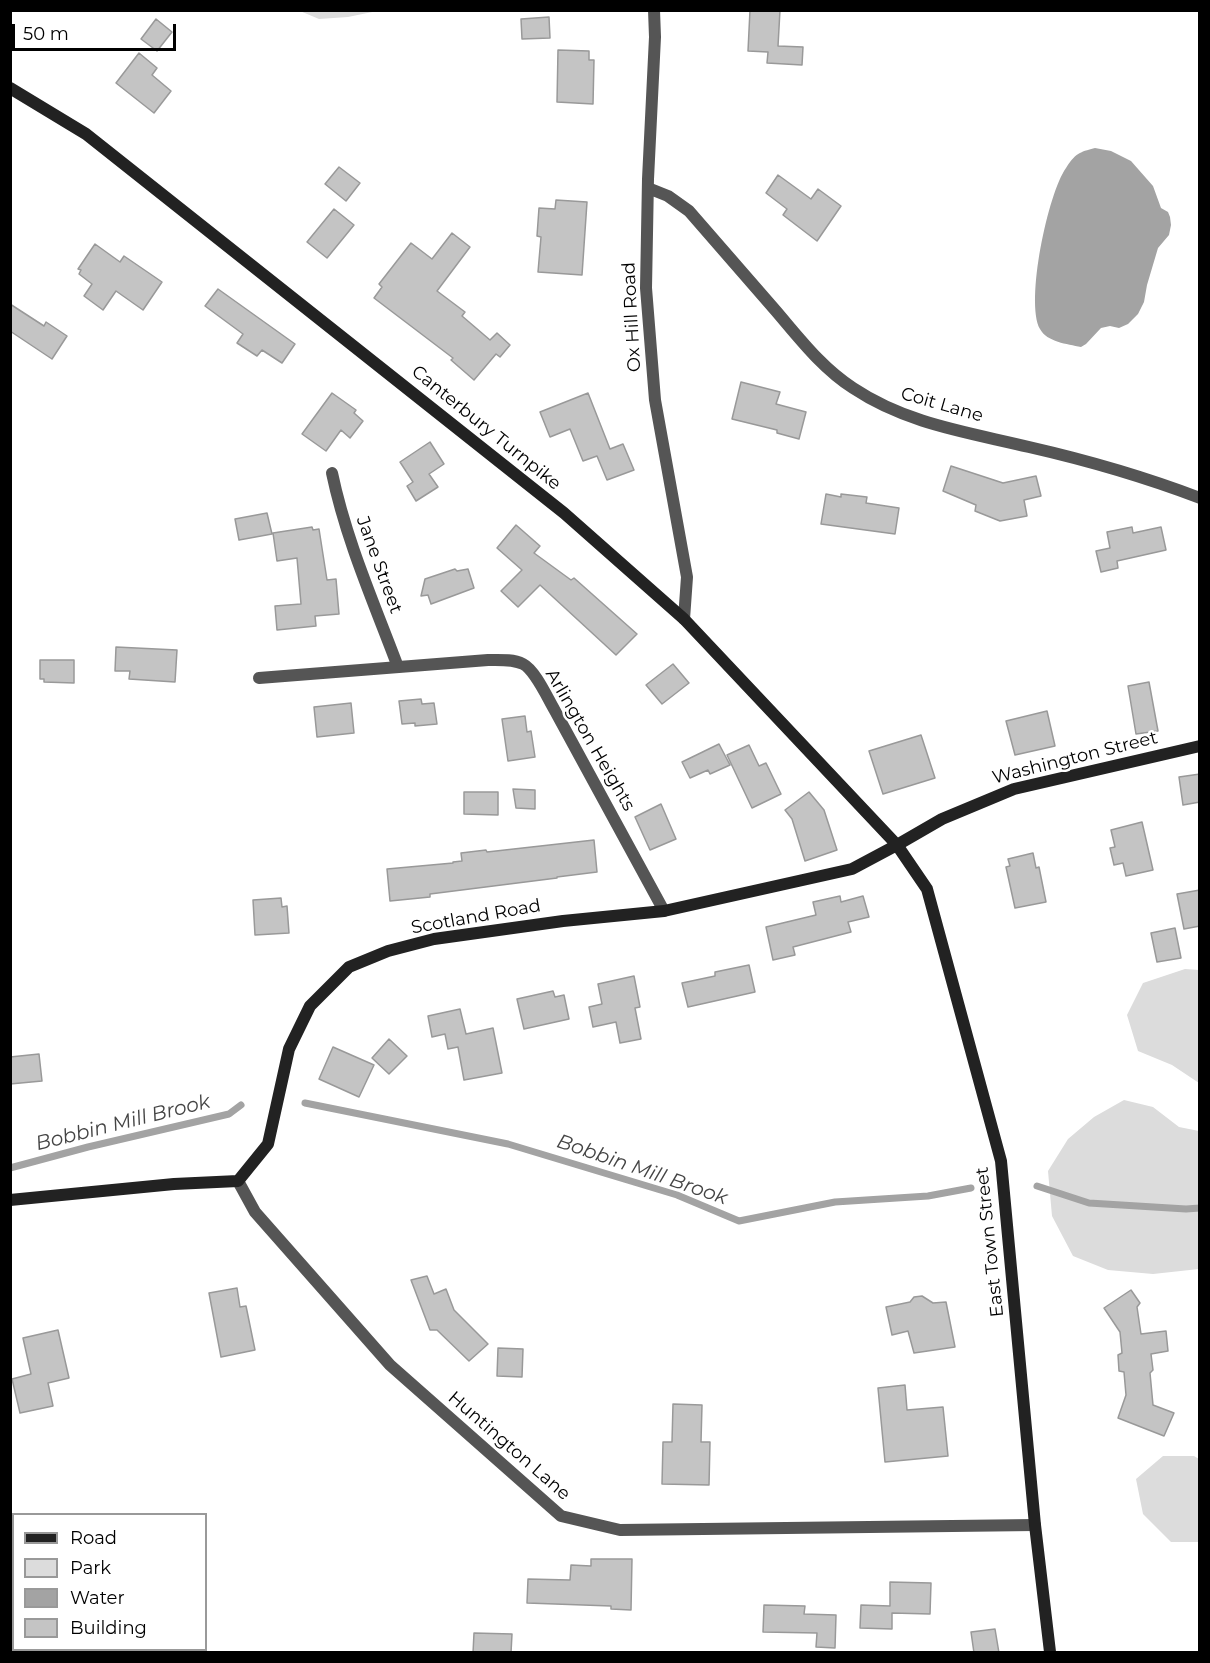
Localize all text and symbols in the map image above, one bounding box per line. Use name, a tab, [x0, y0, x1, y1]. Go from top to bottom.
scale bar	[15, 12, 178, 50]
text: 50 m	[23, 23, 69, 45]
street label: Ox Hill Road	[618, 261, 646, 373]
street label: Canterbury Turnpike	[407, 361, 565, 495]
street label: Coit Lane	[898, 383, 986, 427]
street label: Jane Street	[351, 513, 407, 617]
street label: Arlington Heights	[541, 665, 639, 815]
street label: Washington Street	[990, 727, 1160, 789]
street label: Scotland Road	[409, 895, 543, 939]
water label: Bobbin Mill Brook	[33, 1090, 213, 1156]
water label: Bobbin Mill Brook	[553, 1129, 731, 1211]
street label: East Town Street	[971, 1166, 1009, 1318]
street label: Huntington Lane	[443, 1387, 575, 1505]
legend	[12, 1513, 207, 1651]
text: Road	[70, 1527, 117, 1549]
text: Park	[70, 1557, 111, 1579]
text: Water	[70, 1587, 125, 1609]
text: Building	[70, 1617, 147, 1639]

